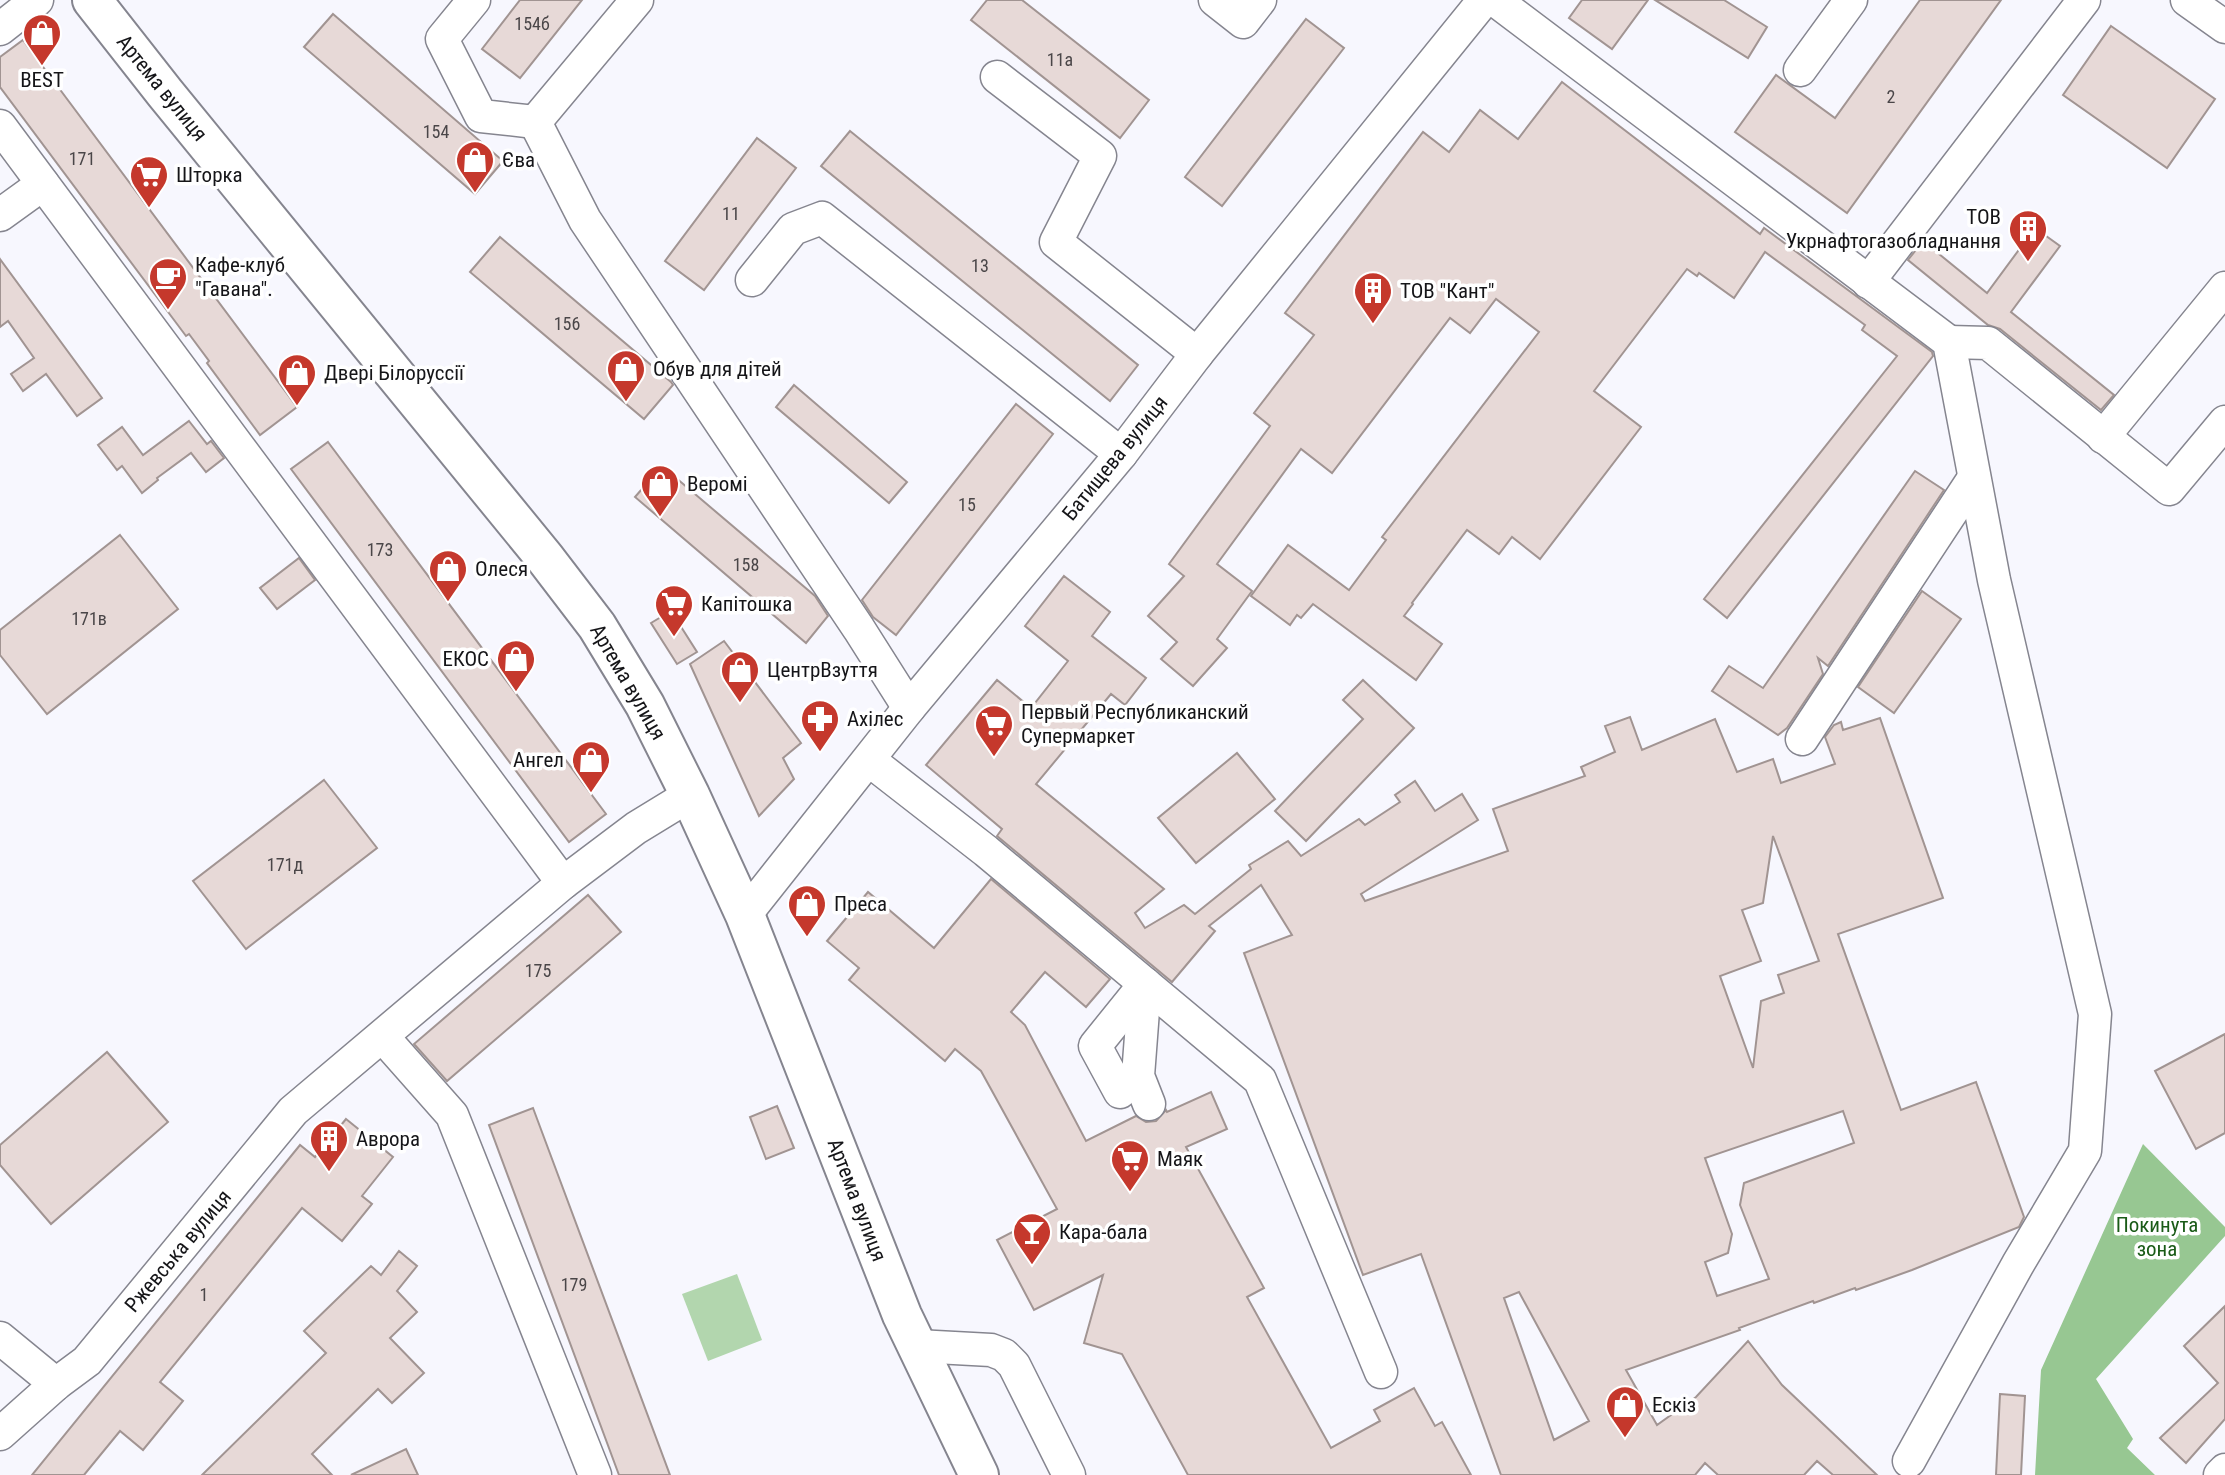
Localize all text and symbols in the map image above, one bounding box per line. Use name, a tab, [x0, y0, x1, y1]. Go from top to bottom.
shop icon: BEST	[21, 12, 63, 67]
house number: 154б	[514, 13, 550, 34]
street label: Артема вулиця	[112, 30, 212, 146]
house number: 11а	[1047, 49, 1073, 70]
place label: BEST	[20, 68, 64, 92]
house number: 2	[1887, 86, 1896, 107]
house number: 154	[423, 121, 449, 142]
shop icon: Єва	[454, 139, 496, 194]
house number: 171	[69, 148, 95, 169]
place label: Єва	[502, 148, 535, 172]
supermarket icon: Шторка	[128, 154, 170, 209]
place label: Шторка	[176, 163, 243, 187]
house number: 11	[722, 203, 740, 224]
place label: ТОВ Укрнафтогазобладнання	[1786, 205, 2001, 253]
building icon: ТОВ Укрнафтогазобладнання	[2007, 208, 2049, 263]
place label: Кафе-клуб "Гавана".	[195, 253, 285, 301]
house number: 13	[971, 255, 989, 276]
cafe icon: Кафе-клуб "Гавана".	[147, 256, 189, 311]
building icon: ТОВ "Кант"	[1352, 270, 1394, 325]
place label: ТОВ "Кант"	[1400, 279, 1495, 303]
house number: 156	[554, 313, 580, 334]
shop icon: Обув для дітей	[605, 348, 647, 403]
shop icon: Двері Білоруссії	[276, 352, 318, 407]
place label: Обув для дітей	[653, 357, 782, 381]
place label: Двері Білоруссії	[324, 361, 465, 385]
street label: Батищева вулиця	[1057, 391, 1173, 525]
shop icon: Веромі	[639, 463, 681, 518]
place label: Веромі	[687, 472, 748, 496]
house number: 15	[958, 494, 976, 515]
house number: 173	[367, 539, 393, 560]
shop icon: Олеся	[427, 548, 469, 603]
house number: 158	[733, 554, 759, 575]
place label: Олеся	[475, 557, 528, 581]
supermarket icon: Капітошка	[653, 583, 695, 638]
place label: Капітошка	[701, 592, 792, 616]
house number: 171в	[71, 608, 107, 629]
street label: Артема вулиця	[585, 620, 671, 744]
shop icon: ЕКОС	[495, 638, 537, 693]
place label: ЕКОС	[443, 647, 489, 671]
shop icon: ЦентрВзуття	[719, 649, 761, 704]
place label: ЦентрВзуття	[767, 658, 878, 682]
pharmacy icon: Ахілес	[799, 698, 841, 753]
place label: Первый Республиканский Супермаркет	[1021, 700, 1249, 748]
supermarket icon: Первый Республиканский Супермаркет	[973, 703, 1015, 758]
place label: Ахілес	[847, 707, 903, 731]
shop icon: Ангел	[570, 739, 612, 794]
place label: Ангел	[513, 748, 564, 772]
house number: 171д	[267, 854, 304, 875]
shop icon: Преса	[786, 883, 828, 938]
place label: Преса	[834, 892, 887, 916]
house number: 175	[525, 960, 551, 981]
building icon: Аврора	[308, 1118, 350, 1173]
place label: Аврора	[356, 1127, 420, 1151]
street label: Артема вулиця	[823, 1135, 891, 1265]
supermarket icon: Маяк	[1109, 1138, 1151, 1193]
place label: Маяк	[1157, 1147, 1203, 1171]
street label: Ржевська вулиця	[120, 1185, 236, 1317]
bar icon: Кара-бала	[1011, 1211, 1053, 1266]
park label: Покинута зона	[2116, 1213, 2198, 1261]
place label: Кара-бала	[1059, 1220, 1147, 1244]
house number: 179	[561, 1274, 587, 1295]
house number: 1	[200, 1284, 208, 1305]
shop icon: Ескіз	[1604, 1384, 1646, 1439]
place label: Ескіз	[1652, 1393, 1696, 1417]

